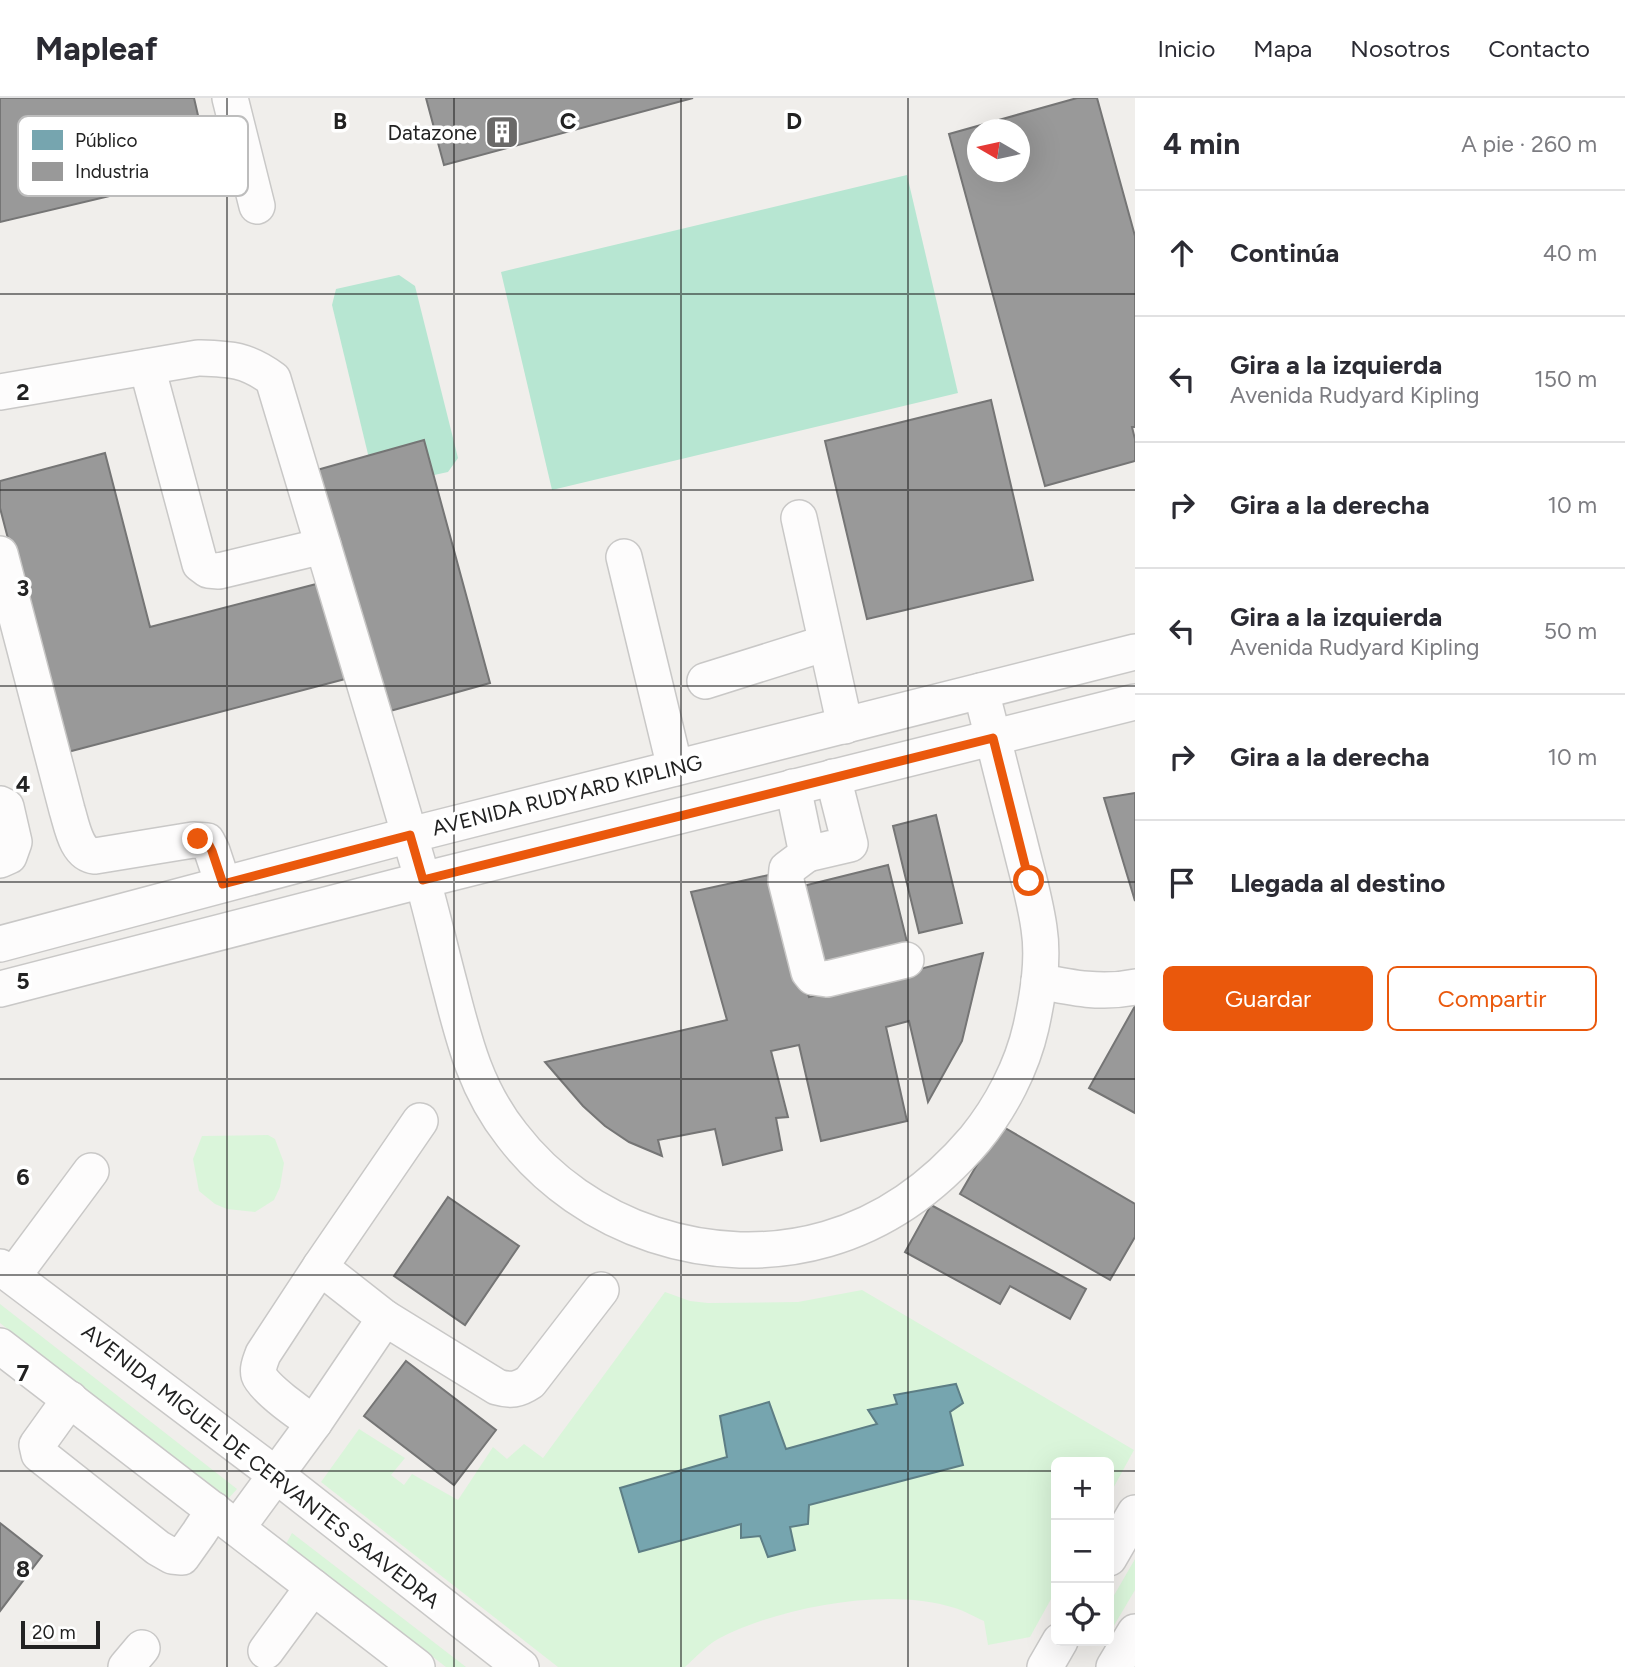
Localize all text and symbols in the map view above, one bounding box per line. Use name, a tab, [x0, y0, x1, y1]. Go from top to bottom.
text: Mapleaf	[35, 29, 158, 68]
text: Inicio	[1157, 34, 1215, 63]
text: Mapa	[1253, 34, 1312, 63]
text: Nosotros	[1350, 34, 1450, 63]
text: Contacto	[1488, 34, 1590, 63]
text: B	[333, 107, 347, 135]
text: C	[560, 107, 577, 135]
text: D	[786, 107, 802, 135]
building icon: Datazone	[483, 113, 521, 151]
legend	[18, 116, 248, 196]
north arrow	[967, 119, 1030, 182]
place label: Datazone	[388, 120, 477, 145]
text: 4 min	[1163, 125, 1240, 162]
text: Público	[75, 129, 138, 152]
text: A pie · 260 m	[1461, 130, 1597, 158]
text: Industria	[75, 160, 149, 183]
icon: ahead	[1163, 234, 1201, 272]
text: Continúa	[1230, 237, 1339, 269]
text: 40 m	[1543, 239, 1597, 267]
text: Gira a la izquierda	[1230, 349, 1442, 381]
icon: left	[1163, 360, 1201, 398]
text: 150 m	[1534, 365, 1597, 393]
text: 2	[16, 378, 30, 406]
text: Avenida Rudyard Kipling	[1230, 381, 1480, 409]
icon: right	[1163, 486, 1201, 524]
text: Gira a la derecha	[1230, 489, 1430, 521]
text: 10 m	[1548, 491, 1597, 519]
text: 3	[17, 574, 29, 602]
text: Gira a la izquierda	[1230, 601, 1442, 633]
icon: left	[1163, 612, 1201, 650]
text: 50 m	[1544, 617, 1597, 645]
text: Avenida Rudyard Kipling	[1230, 633, 1480, 661]
icon: right	[1163, 738, 1201, 776]
text: Gira a la derecha	[1230, 741, 1430, 773]
text: 10 m	[1548, 743, 1597, 771]
street label: AVENIDA RUDYARD KIPLING	[429, 749, 705, 841]
text: 4	[16, 770, 30, 798]
route end	[182, 823, 213, 854]
icon: arrive	[1163, 864, 1201, 902]
route start	[1013, 865, 1044, 896]
text: Llegada al destino	[1230, 867, 1445, 899]
button: Guardar	[1163, 966, 1373, 1031]
button: Compartir	[1387, 966, 1597, 1031]
text: 5	[16, 967, 30, 995]
text: 6	[16, 1163, 30, 1191]
street label: AVENIDA MIGUEL DE CERVANTES SAAVEDRA	[77, 1319, 445, 1613]
text: 7	[17, 1359, 30, 1387]
map controls	[1051, 1457, 1114, 1646]
button: +	[1051, 1457, 1114, 1520]
button: −	[1051, 1520, 1114, 1583]
text: 8	[16, 1555, 30, 1583]
button: locate	[1051, 1583, 1114, 1646]
scale bar	[21, 1618, 100, 1650]
text: 20 m	[32, 1621, 76, 1644]

